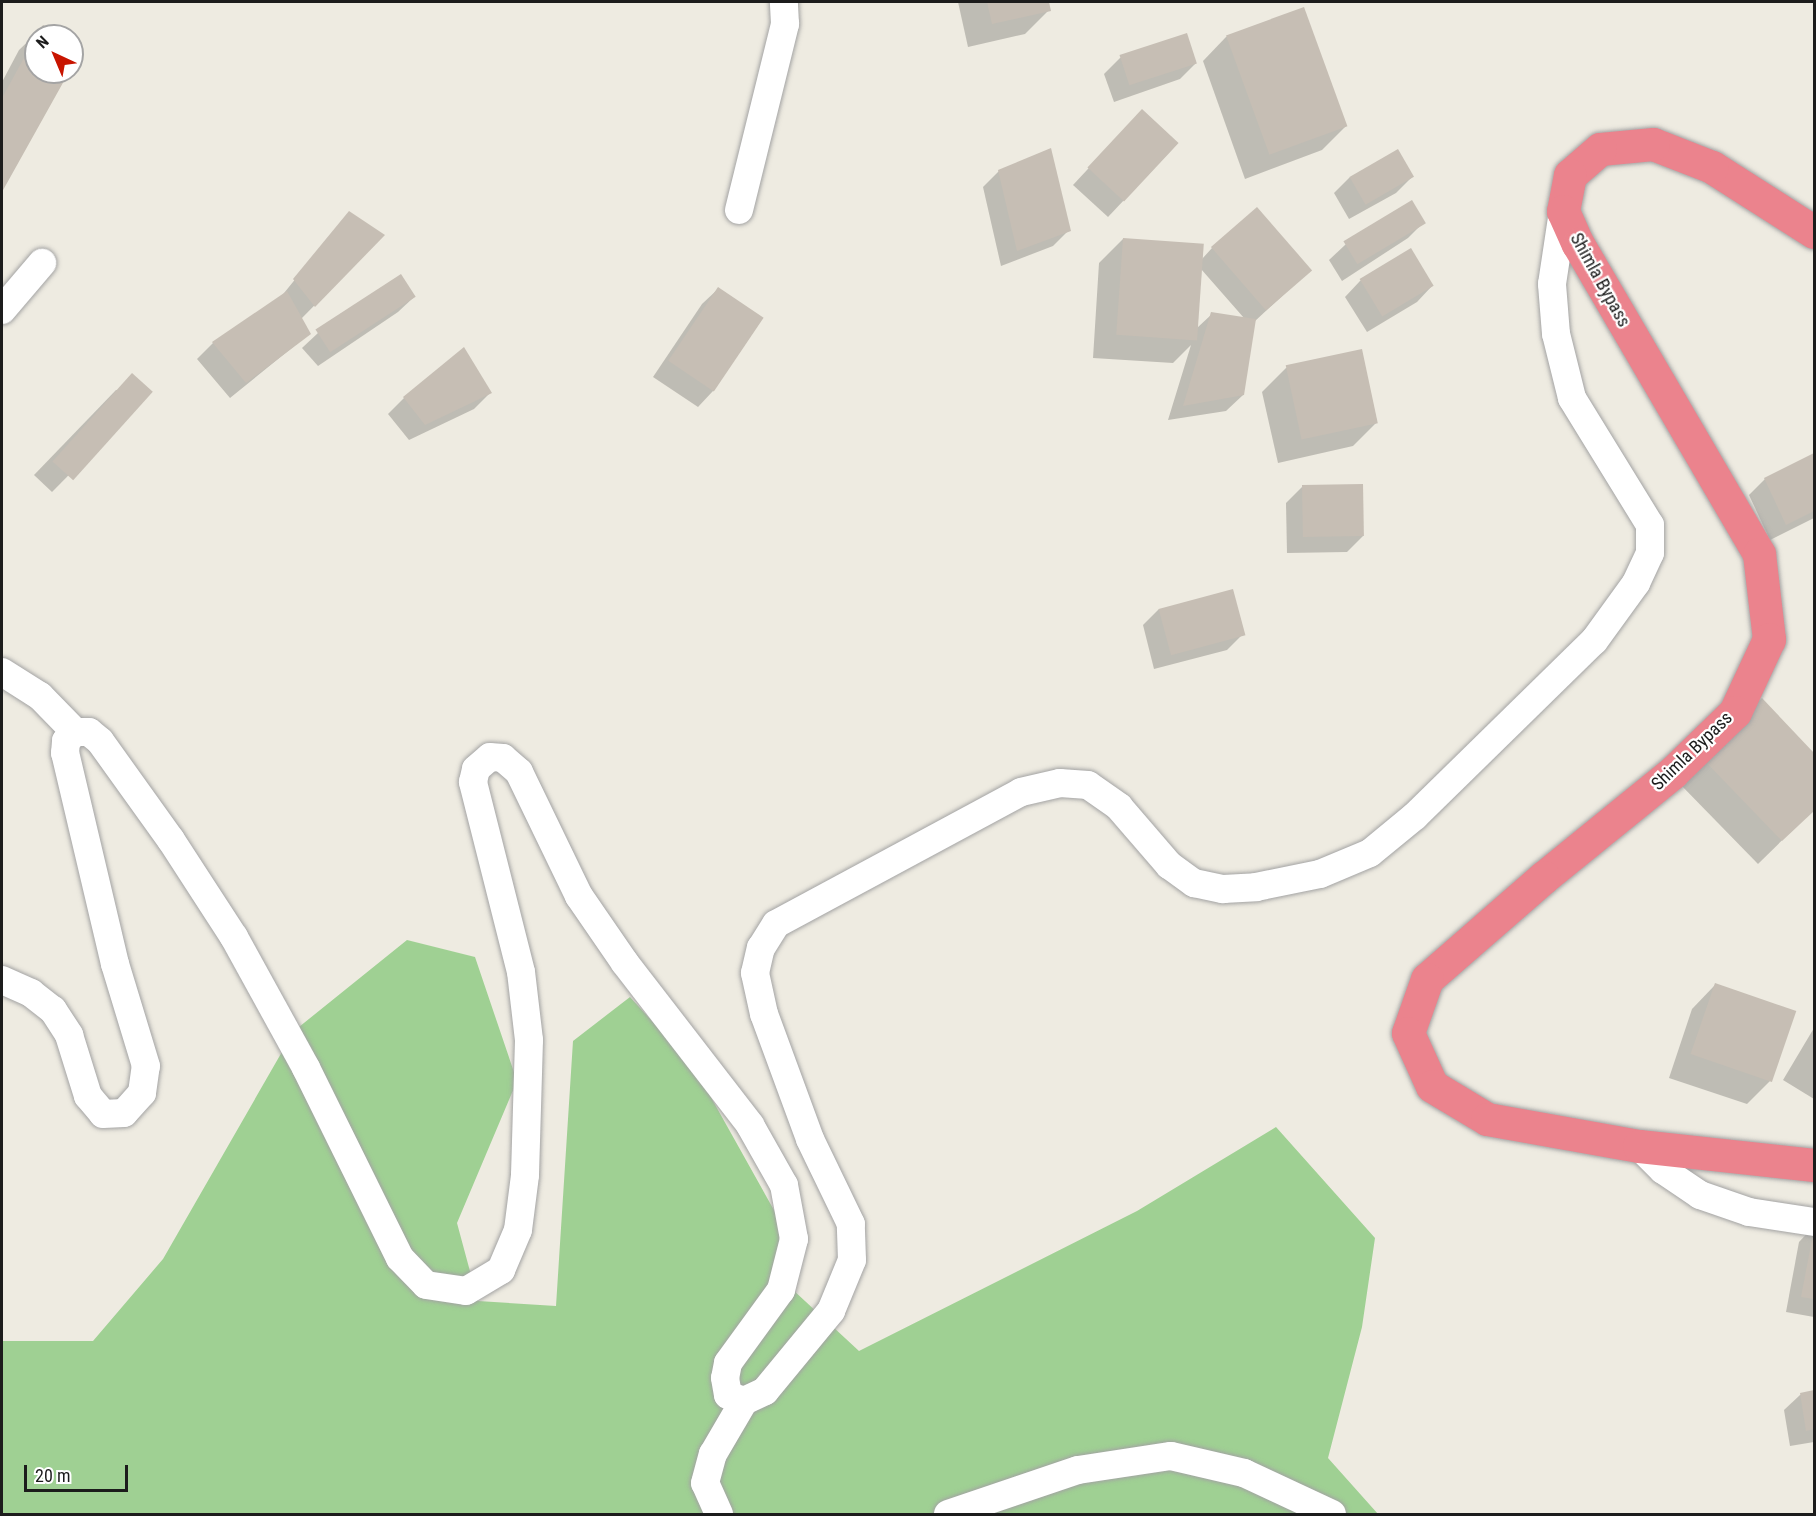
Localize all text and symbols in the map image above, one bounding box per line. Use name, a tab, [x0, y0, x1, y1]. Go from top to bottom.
north arrow	[24, 24, 84, 84]
text: N	[32, 32, 53, 52]
street label: Shimla Bypass	[1565, 229, 1635, 331]
street label: Shimla Bypass	[1647, 707, 1737, 795]
scale bar	[27, 1453, 130, 1491]
text: 20 m	[35, 1465, 70, 1486]

